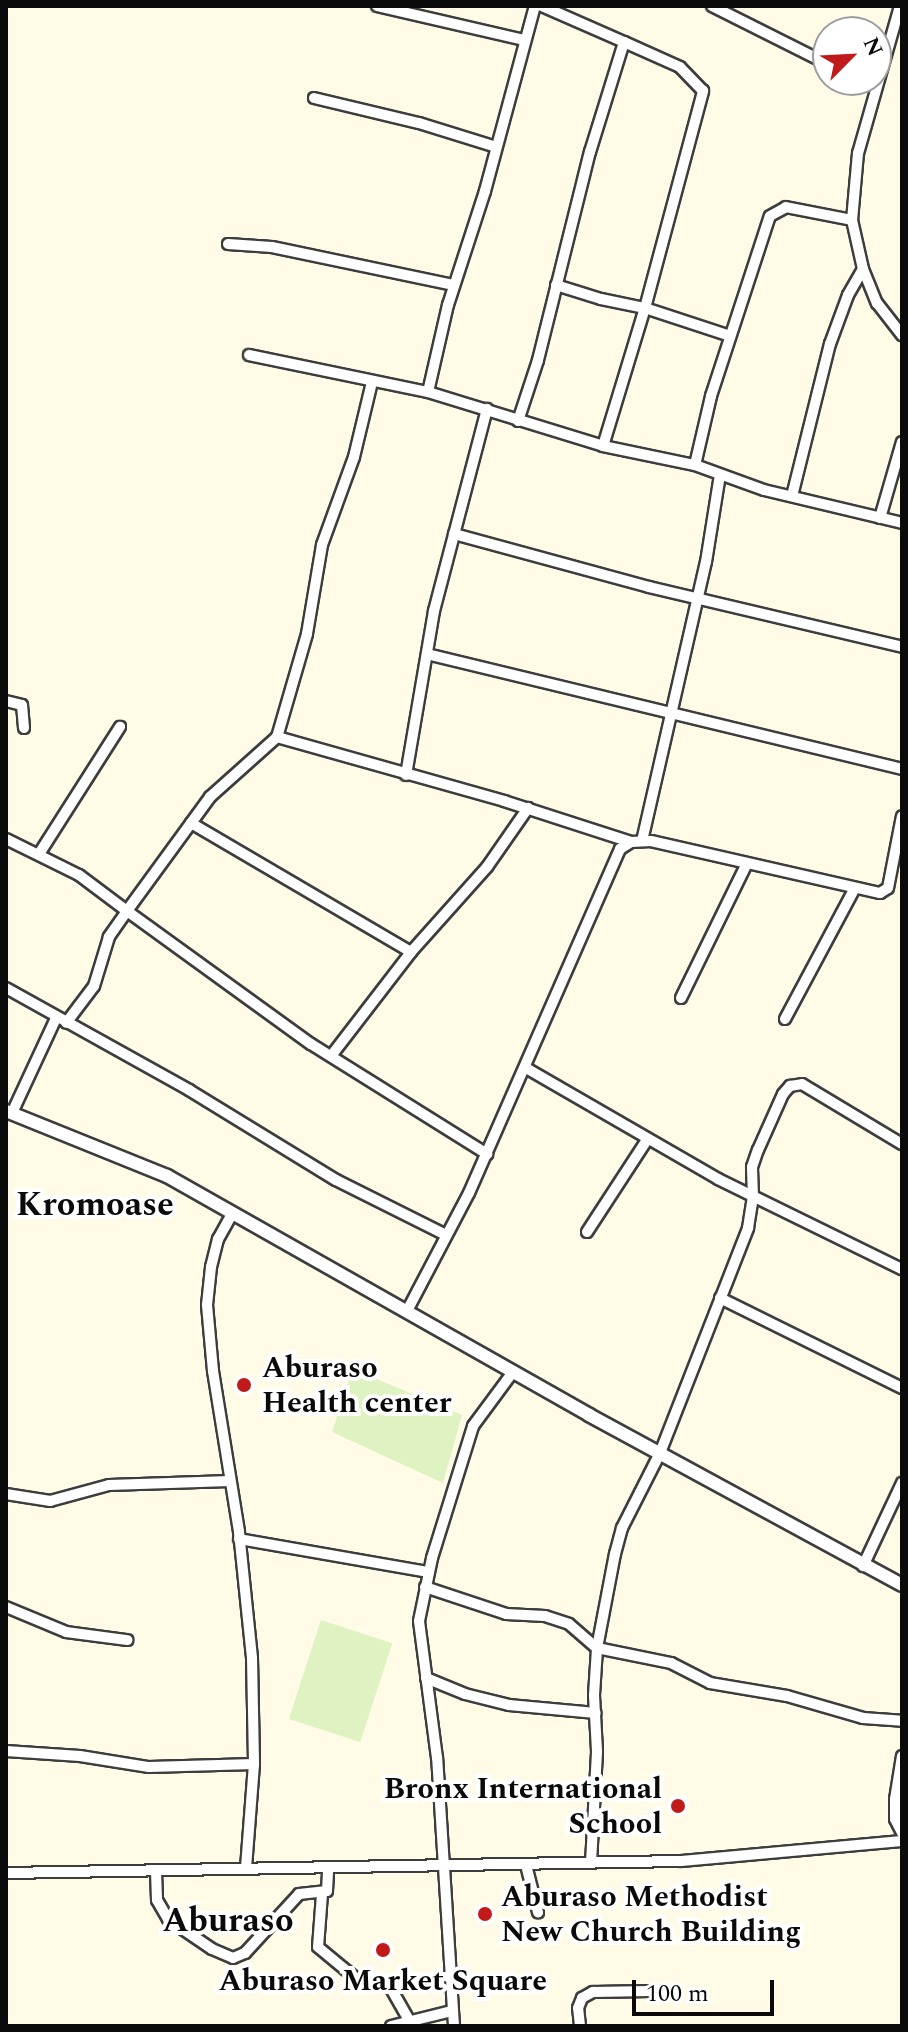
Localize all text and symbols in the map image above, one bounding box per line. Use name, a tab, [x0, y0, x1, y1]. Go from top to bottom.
north arrow	[812, 16, 892, 96]
text: N	[854, 32, 891, 62]
district label: Kromoase	[16, 1186, 174, 1226]
place label: Aburaso Health center	[262, 1350, 452, 1420]
marker: Aburaso Health center	[233, 1374, 255, 1396]
place label: Bronx International School	[384, 1771, 662, 1842]
marker: Bronx International School	[669, 1797, 687, 1815]
place label: Aburaso Methodist New Church Building	[501, 1879, 801, 1950]
district label: Aburaso	[162, 1902, 294, 1942]
marker: Aburaso Methodist New Church Building	[476, 1905, 494, 1923]
marker: Aburaso Market Square	[374, 1941, 392, 1959]
place label: Aburaso Market Square	[219, 1963, 547, 1999]
scale bar	[636, 1964, 778, 2014]
text: 100 m	[646, 1976, 709, 2012]

